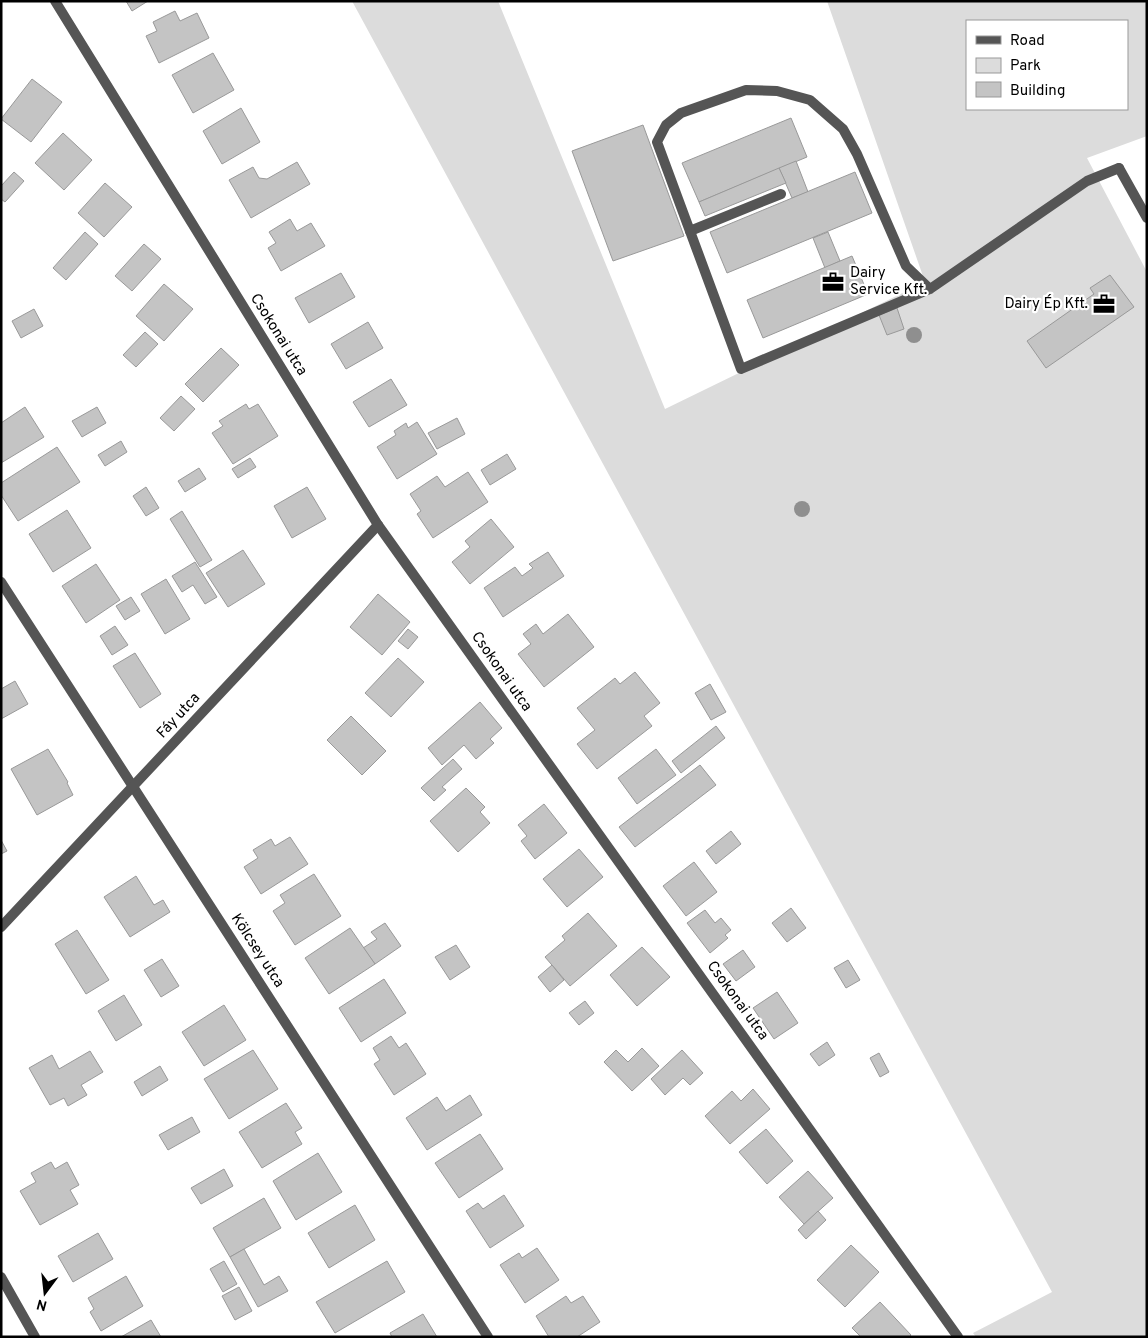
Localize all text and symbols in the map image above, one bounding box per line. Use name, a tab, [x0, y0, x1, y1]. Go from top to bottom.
legend	[966, 20, 1128, 110]
text: Road	[1010, 32, 1045, 51]
text: Park	[1010, 57, 1041, 76]
text: Building	[1010, 82, 1065, 101]
place label: Dairy Service Kft.	[850, 264, 927, 300]
office icon: Dairy Service Kft.	[820, 269, 846, 295]
street label: Csokonai utca	[245, 290, 311, 380]
office icon: Dairy Ép Kft.	[1091, 291, 1117, 317]
place label: Dairy Ép Kft.	[1004, 294, 1088, 314]
street label: Csokonai utca	[466, 628, 536, 716]
street label: Fáy utca	[153, 689, 205, 743]
street label: Kölcsey utca	[226, 910, 288, 992]
street label: Csokonai utca	[702, 958, 772, 1044]
north arrow	[20, 1268, 70, 1318]
text: N	[35, 1295, 49, 1314]

